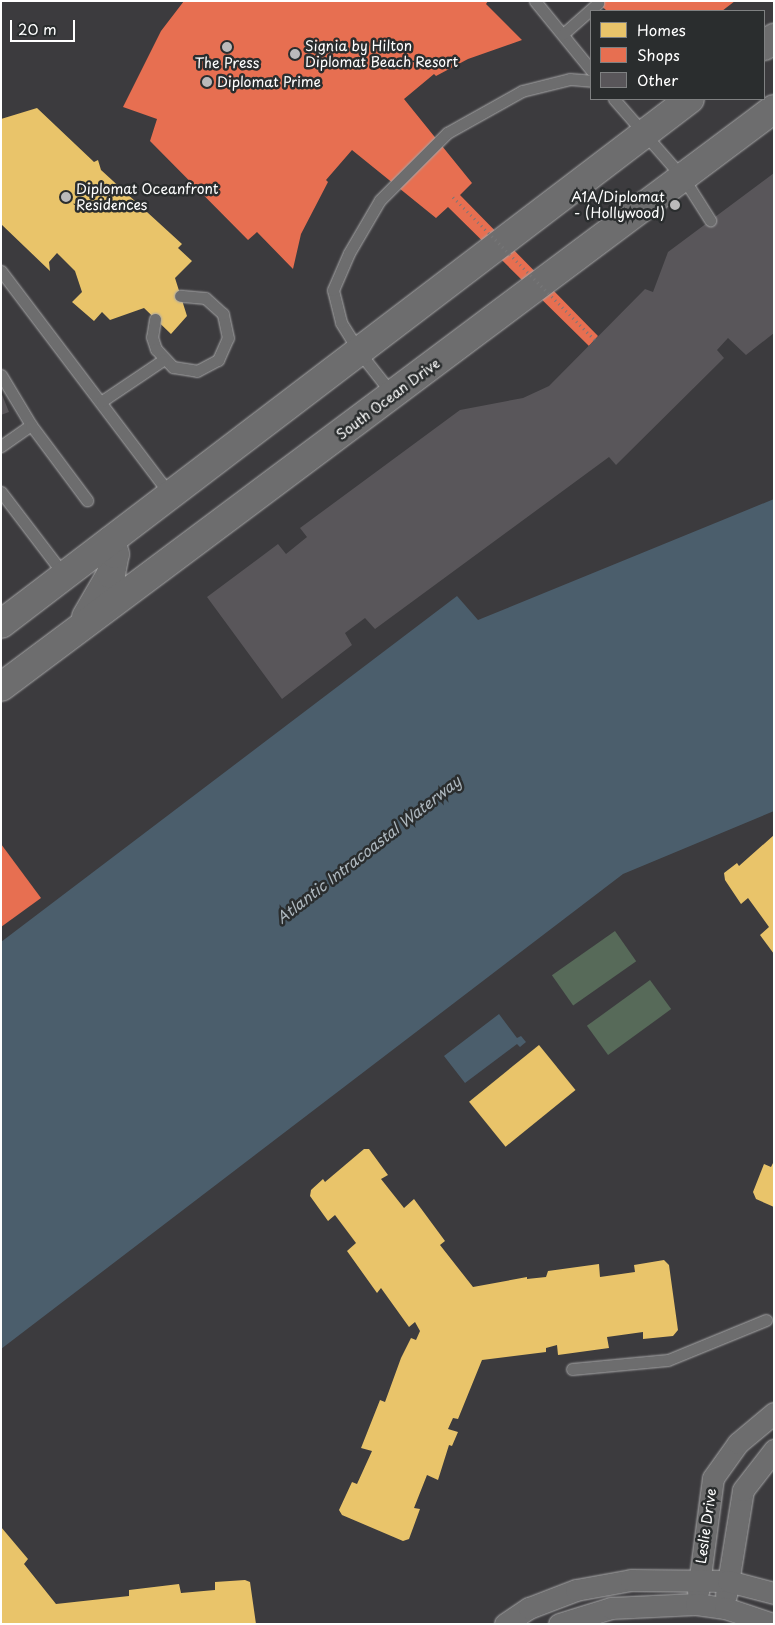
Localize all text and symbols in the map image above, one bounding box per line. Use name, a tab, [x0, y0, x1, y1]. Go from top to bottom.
scale bar	[12, 10, 78, 42]
legend	[590, 10, 765, 100]
text: 20 m	[18, 17, 57, 40]
text: Homes	[637, 18, 686, 41]
place label: Signia by Hilton Diplomat Beach Resort	[305, 38, 460, 70]
marker: The Press	[221, 41, 233, 53]
text: Shops	[637, 43, 680, 66]
marker: Signia by Hilton Diplomat Beach Resort	[289, 48, 301, 60]
place label: The Press	[195, 55, 259, 71]
text: Other	[637, 68, 678, 91]
place label: Diplomat Prime	[217, 74, 322, 90]
marker: Diplomat Prime	[201, 76, 213, 88]
place label: Diplomat Oceanfront Residences	[76, 181, 219, 213]
place label: A1A/Diplomat - (Hollywood)	[571, 189, 665, 222]
marker: Diplomat Oceanfront Residences	[60, 191, 72, 203]
marker: A1A/Diplomat - (Hollywood)	[669, 199, 681, 211]
street label: South Ocean Drive	[332, 354, 444, 444]
water label: Atlantic Intracoastal Waterway	[272, 771, 464, 927]
street label: Leslie Drive	[692, 1487, 720, 1565]

